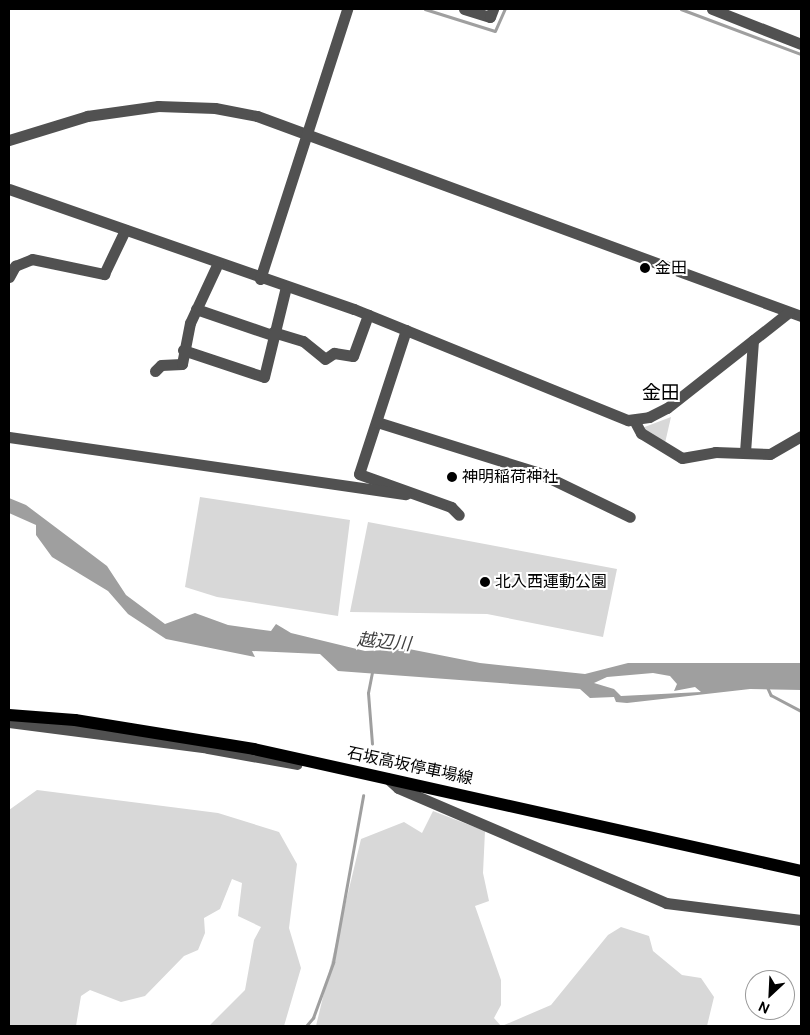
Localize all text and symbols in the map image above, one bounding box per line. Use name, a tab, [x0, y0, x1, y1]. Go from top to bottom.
place label: 金田	[655, 258, 687, 278]
marker: 金田	[639, 262, 651, 274]
district label: 金田	[642, 382, 680, 404]
place label: 神明稲荷神社	[462, 467, 558, 487]
marker: 神明稲荷神社	[446, 471, 458, 483]
place label: 北入西運動公園	[495, 572, 607, 592]
marker: 北入西運動公園	[479, 576, 491, 588]
water label: 越辺川	[356, 629, 412, 655]
street label: 石坂高坂停車場線	[345, 743, 475, 789]
north arrow	[745, 970, 795, 1020]
text: N	[756, 997, 773, 1018]

